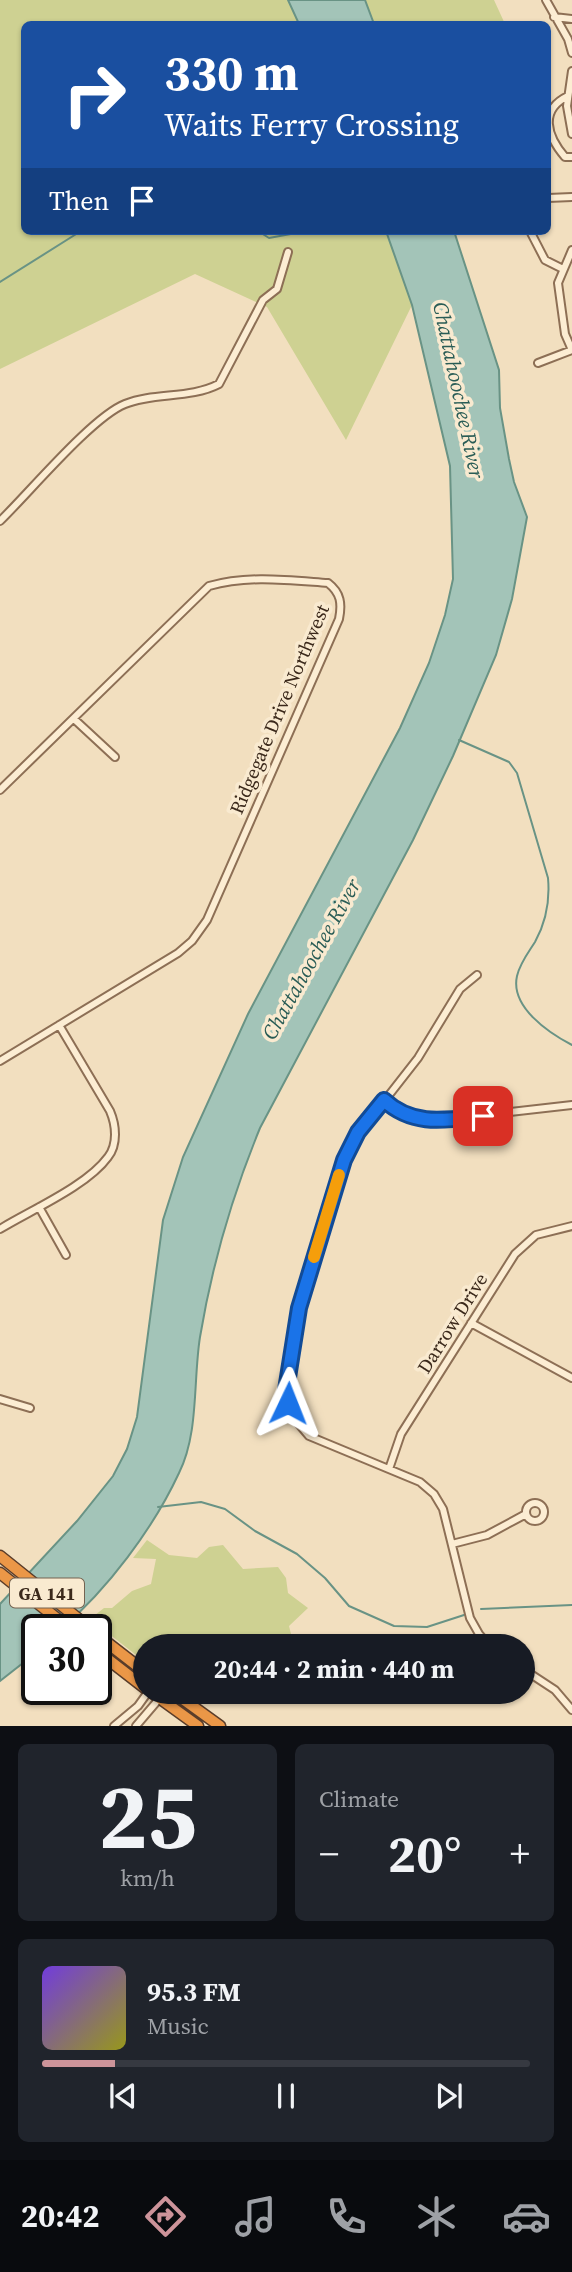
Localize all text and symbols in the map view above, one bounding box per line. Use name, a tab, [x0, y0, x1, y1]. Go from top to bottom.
text: 330 m	[164, 39, 299, 106]
icon: right	[49, 49, 140, 140]
text: Waits Ferry Crossing	[164, 103, 459, 147]
icon: arrive	[123, 182, 161, 220]
text: Then	[49, 183, 109, 219]
water label: Chattahoochee River	[426, 299, 492, 481]
street label: Ridgegate Drive Northwest	[223, 599, 335, 818]
water label: Chattahoochee River	[255, 873, 367, 1045]
pin	[453, 1086, 513, 1146]
icon: arrive	[464, 1097, 502, 1135]
street label: Darrow Drive	[411, 1268, 493, 1378]
position arrow	[251, 1366, 325, 1440]
road number: GA 141	[10, 1578, 84, 1608]
speed limit sign: 30	[21, 1614, 112, 1705]
text: 20:44 · 2 min · 440 m	[214, 1651, 454, 1687]
text: 25	[98, 1754, 197, 1878]
text: Climate	[319, 1783, 399, 1815]
text: 20°	[388, 1818, 461, 1889]
text: −	[319, 1828, 339, 1880]
text: +	[510, 1828, 530, 1880]
text: km/h	[120, 1862, 175, 1894]
text: 95.3 FM	[147, 1974, 241, 2010]
text: Music	[147, 2010, 209, 2042]
icon: previous	[104, 2077, 142, 2115]
icon: pause	[267, 2077, 305, 2115]
icon: next	[430, 2077, 468, 2115]
icon: directions	[141, 2192, 190, 2241]
icon: music	[231, 2192, 280, 2241]
icon: phone	[322, 2192, 371, 2241]
icon: climate	[412, 2192, 461, 2241]
icon: car	[502, 2192, 551, 2241]
text: 20:42	[21, 2194, 100, 2238]

